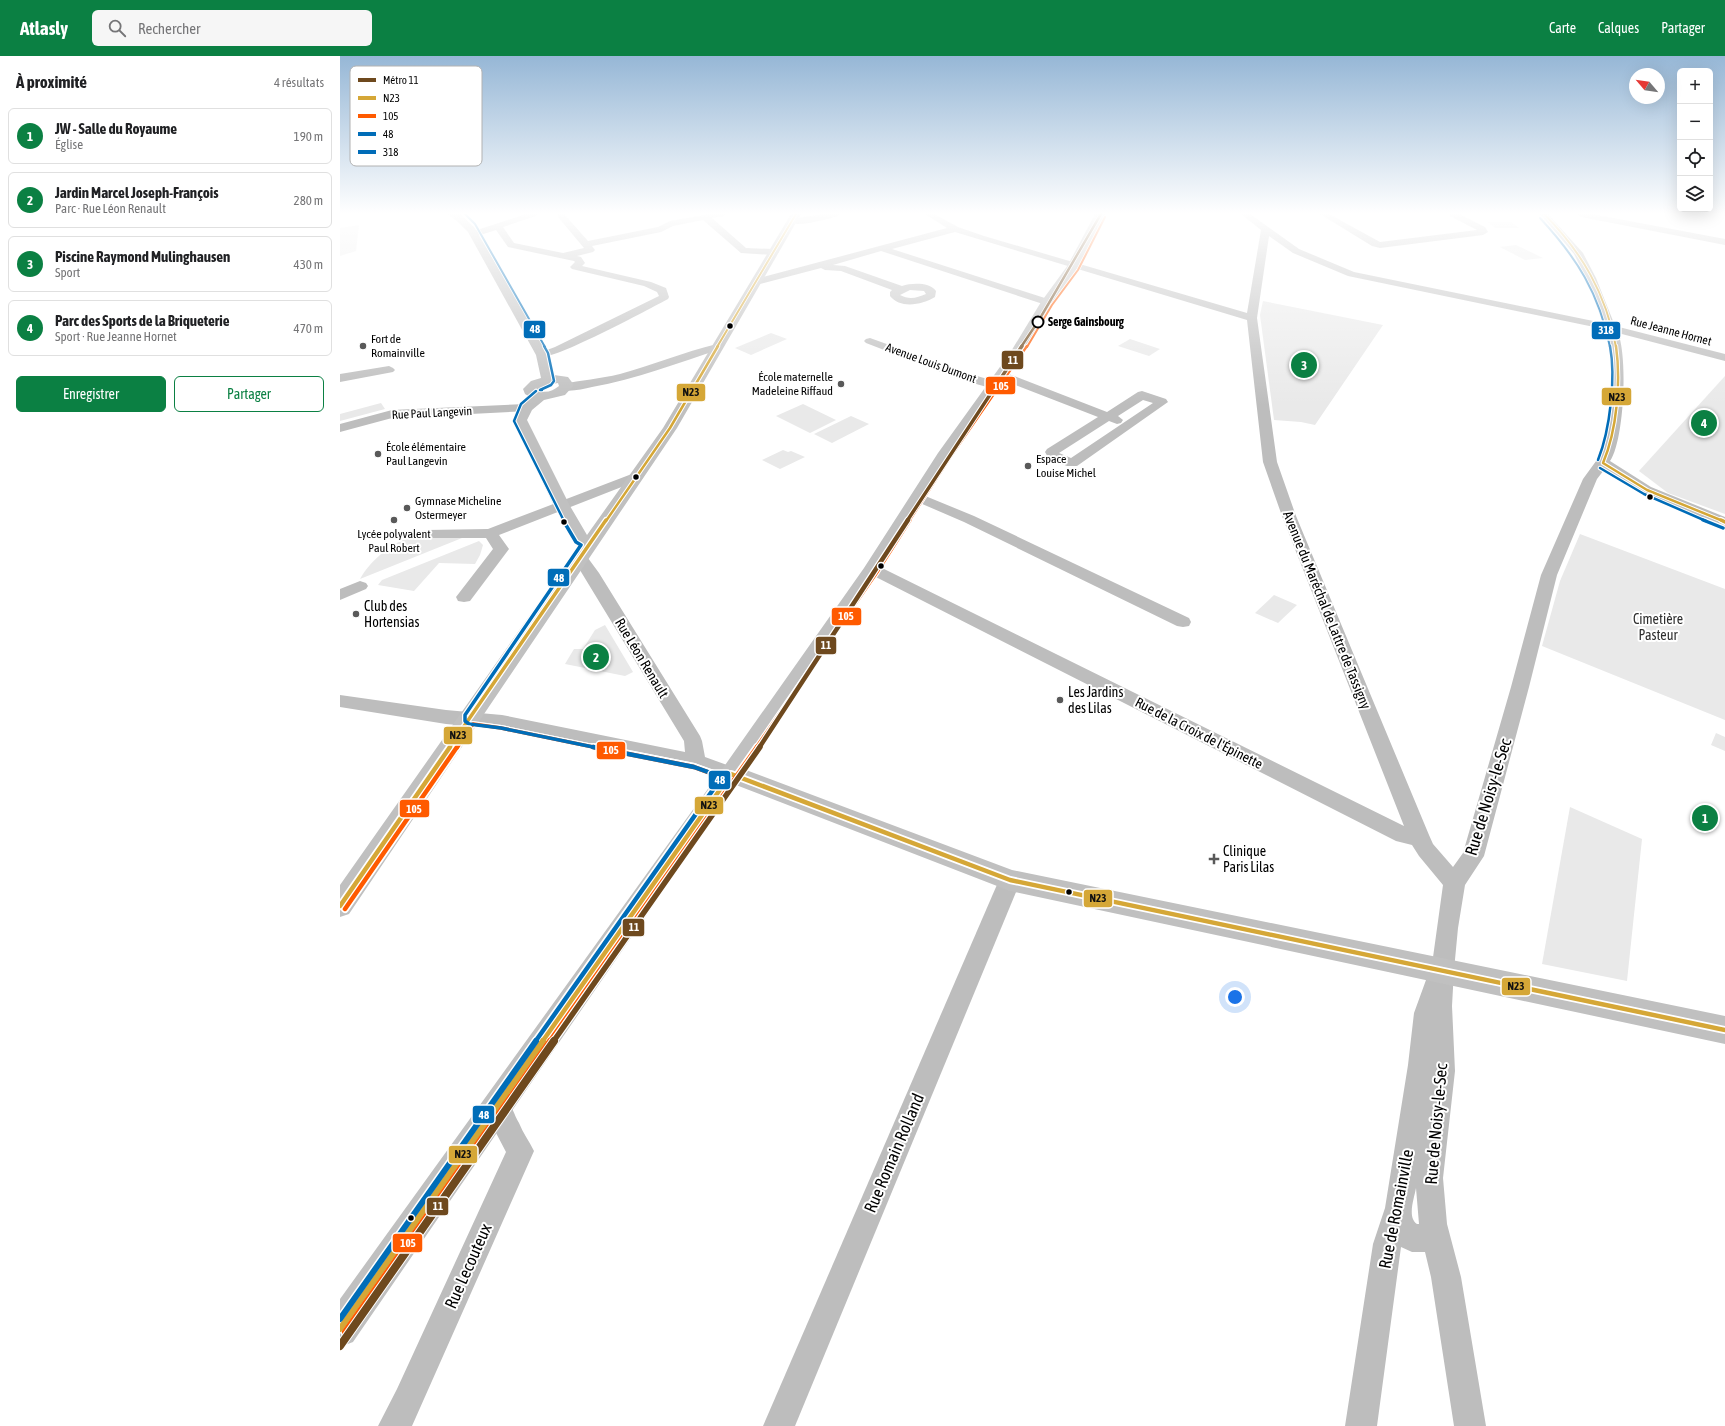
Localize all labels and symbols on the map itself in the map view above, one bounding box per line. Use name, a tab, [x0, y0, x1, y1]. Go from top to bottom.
legend	[350, 66, 482, 166]
north arrow	[1629, 68, 1665, 104]
text: Métro 11	[383, 74, 419, 86]
text: N23	[383, 92, 400, 104]
text: 105	[383, 110, 399, 122]
text: 48	[383, 128, 393, 140]
text: 318	[383, 146, 399, 158]
street label: Rue Jeanne Hornet	[1629, 313, 1714, 349]
marker: Serge Gainsbourg	[1031, 315, 1045, 329]
place label: Serge Gainsbourg	[1048, 315, 1125, 329]
line badge: 48	[523, 320, 546, 339]
unlabelled marker	[725, 321, 735, 331]
line badge: 318	[1591, 321, 1621, 340]
text: 48	[529, 323, 540, 335]
text: 318	[1598, 324, 1614, 336]
place label: Fort de Romainville	[371, 332, 425, 360]
street label: Avenue Louis Dumont	[884, 340, 979, 386]
marker: Fort de Romainville	[358, 341, 368, 351]
line badge: 11	[1001, 350, 1024, 370]
pin: 3	[1291, 350, 1317, 380]
text: 11	[1008, 354, 1018, 366]
place label: École maternelle Madeleine Riffaud	[752, 370, 833, 398]
line badge: 105	[985, 376, 1016, 395]
marker: École maternelle Madeleine Riffaud	[836, 379, 846, 389]
text: 105	[993, 380, 1009, 392]
line badge: N23	[676, 383, 706, 402]
text: N23	[683, 386, 699, 398]
line badge: N23	[1601, 387, 1632, 406]
text: N23	[1609, 391, 1625, 403]
street label: Rue Paul Langevin	[391, 404, 473, 422]
pin: 4	[1691, 408, 1717, 438]
place label: École élémentaire Paul Langevin	[386, 440, 466, 468]
marker: École élémentaire Paul Langevin	[373, 449, 383, 459]
place label: Espace Louise Michel	[1036, 452, 1097, 480]
marker: Espace Louise Michel	[1023, 461, 1033, 471]
unlabelled marker	[631, 472, 641, 482]
unlabelled marker	[1645, 492, 1655, 502]
place label: Gymnase Micheline Ostermeyer	[415, 494, 501, 522]
marker: Gymnase Micheline Ostermeyer	[402, 503, 412, 513]
street label: Avenue du Maréchal de Lattre de Tassigny	[1280, 509, 1374, 711]
marker: Lycée polyvalent Paul Robert	[389, 515, 399, 525]
unlabelled marker	[559, 517, 569, 527]
place label: Lycée polyvalent Paul Robert	[357, 527, 431, 555]
unlabelled marker	[876, 561, 886, 571]
line badge: 48	[547, 568, 570, 587]
text: 48	[553, 572, 564, 584]
place label: Club des Hortensias	[364, 598, 419, 630]
line badge: 105	[831, 607, 862, 626]
marker: Club des Hortensias	[351, 609, 361, 619]
text: 105	[838, 610, 854, 622]
park label: Cimetière Pasteur	[1633, 611, 1683, 643]
street label: Rue Léon Renault	[612, 615, 672, 701]
line badge: 11	[815, 636, 837, 655]
text: 11	[821, 639, 831, 651]
pin: 2	[583, 642, 609, 672]
place label: Les Jardins des Lilas	[1068, 684, 1123, 716]
street label: Rue de la Croix de l'Épinette	[1133, 694, 1265, 772]
marker: Les Jardins des Lilas	[1055, 695, 1065, 705]
line badge: N23	[443, 726, 473, 745]
text: N23	[450, 729, 466, 741]
street label: Rue de Noisy-le-Sec	[1461, 735, 1516, 858]
line badge: 105	[596, 741, 626, 760]
text: 105	[603, 744, 619, 756]
line badge: 48	[708, 770, 731, 790]
text: 48	[714, 774, 725, 786]
line badge: N23	[694, 796, 724, 815]
line badge: 105	[399, 799, 430, 818]
text: N23	[701, 799, 717, 811]
text: 105	[406, 803, 422, 815]
pin: 1	[1692, 803, 1718, 833]
place label: Clinique Paris Lilas	[1223, 843, 1274, 875]
marker: Clinique Paris Lilas	[1208, 853, 1220, 865]
unlabelled marker	[1064, 887, 1074, 897]
line badge: N23	[1083, 889, 1113, 908]
text: N23	[1090, 892, 1106, 904]
line badge: 11	[622, 918, 645, 937]
text: 11	[629, 921, 639, 933]
line badge: N23	[1501, 977, 1531, 996]
text: N23	[1508, 980, 1524, 992]
your location	[1225, 987, 1245, 1007]
street label: Rue de Noisy-le-Sec	[1421, 1062, 1451, 1185]
street label: Rue Romain Rolland	[860, 1090, 928, 1216]
line badge: 48	[472, 1105, 495, 1124]
text: 48	[478, 1109, 489, 1121]
line badge: N23	[448, 1145, 478, 1164]
street label: Rue de Romainville	[1375, 1147, 1417, 1270]
text: N23	[455, 1148, 471, 1160]
line badge: 11	[426, 1197, 449, 1216]
text: 11	[433, 1200, 443, 1212]
unlabelled marker	[406, 1213, 416, 1223]
street label: Rue Lecouteux	[440, 1220, 496, 1312]
line badge: 105	[392, 1233, 423, 1253]
text: 105	[400, 1237, 416, 1249]

